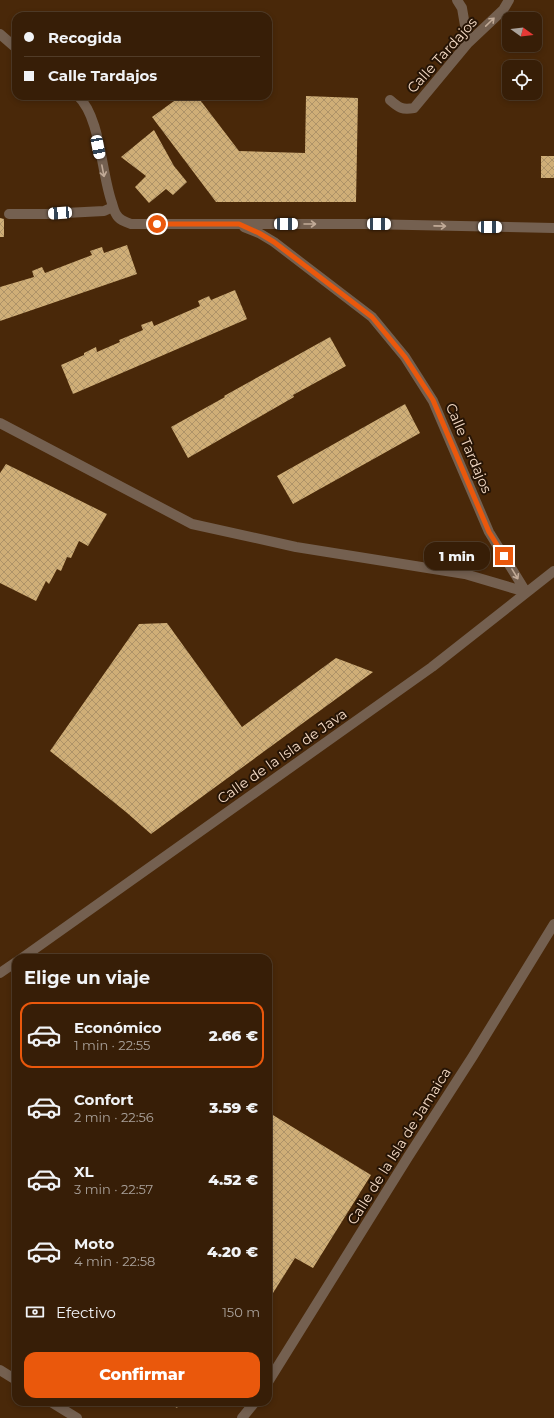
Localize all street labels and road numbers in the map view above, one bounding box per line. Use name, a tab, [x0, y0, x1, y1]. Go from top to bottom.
street label: Calle Tardajos	[403, 13, 481, 97]
street label: Calle Tardajos	[442, 400, 496, 496]
street label: Calle de la Isla de Java	[214, 704, 350, 808]
street label: Calle de la Isla de Jamaica	[343, 1064, 455, 1228]

